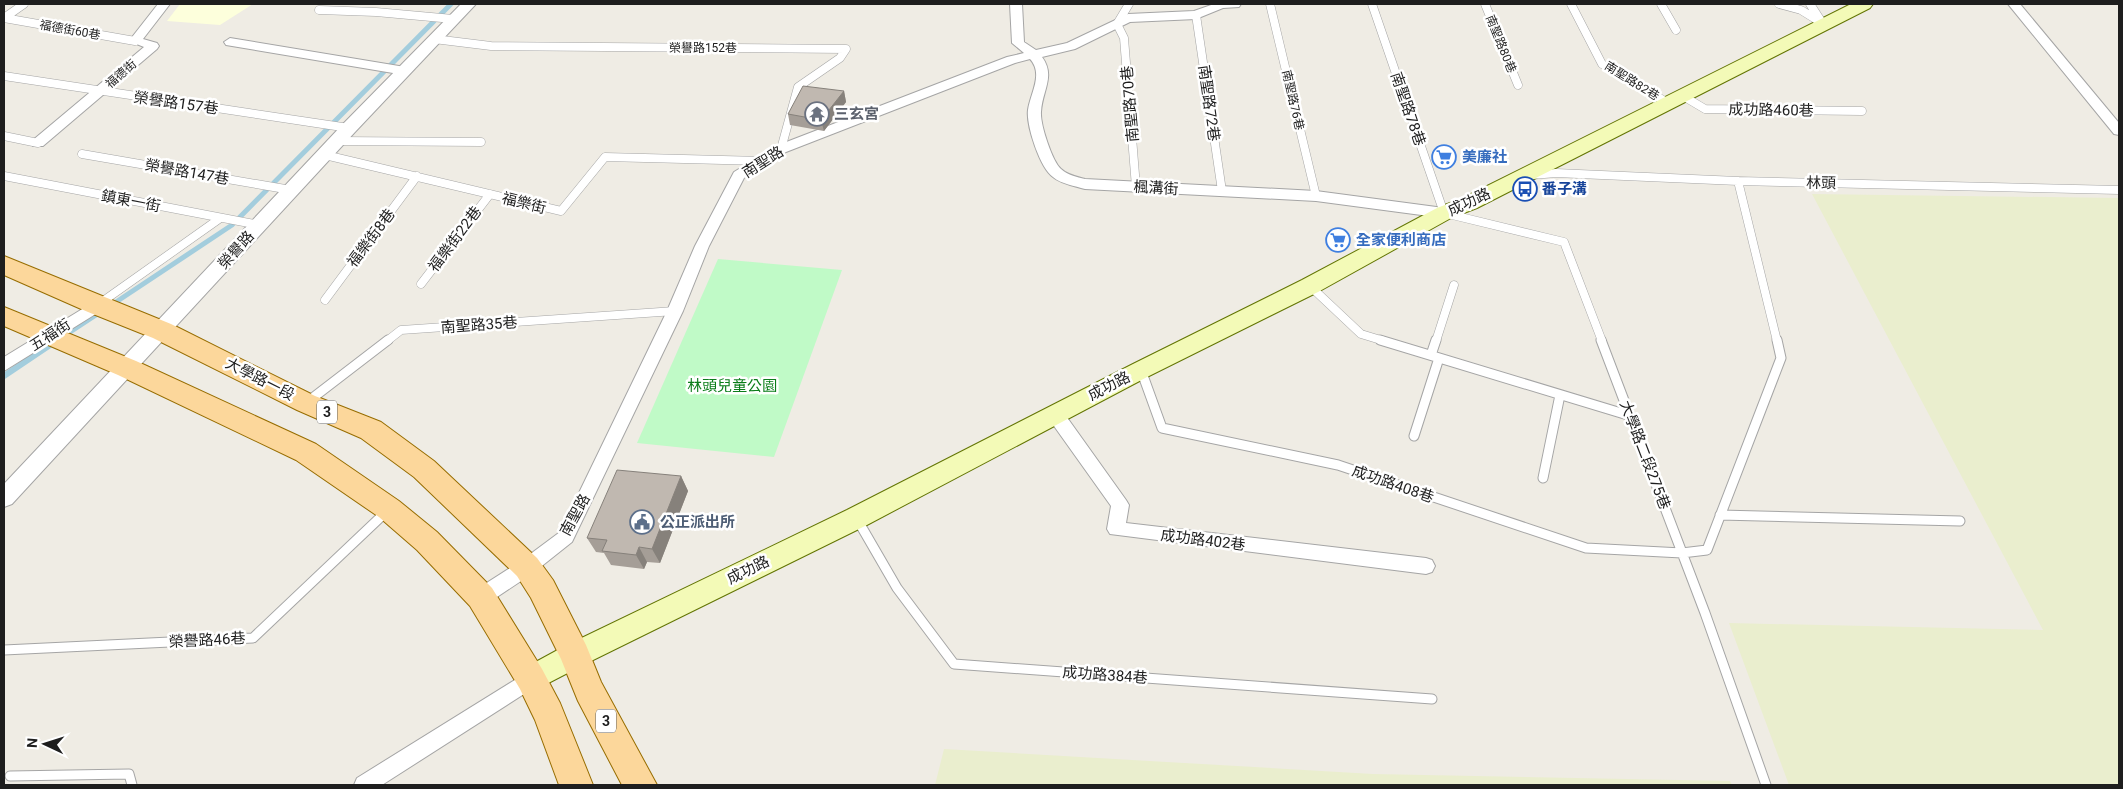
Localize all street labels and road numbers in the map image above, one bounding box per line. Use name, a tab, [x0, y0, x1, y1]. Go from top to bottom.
street label: 南聖路80巷	[1483, 13, 1519, 75]
street label: 福德街60巷	[39, 18, 101, 42]
street label: 榮譽路152巷	[669, 41, 737, 55]
street label: 福德街	[103, 57, 139, 91]
street label: 南聖路82巷	[1602, 59, 1662, 103]
street label: 南聖路72巷	[1195, 64, 1223, 142]
street label: 南聖路70巷	[1118, 65, 1142, 143]
street label: 南聖路76巷	[1279, 68, 1307, 132]
street label: 南聖路78巷	[1387, 70, 1429, 148]
street label: 榮譽路157巷	[133, 88, 219, 118]
street label: 成功路460巷	[1728, 100, 1814, 120]
street label: 南聖路	[739, 142, 787, 182]
street label: 榮譽路147巷	[143, 156, 231, 188]
street label: 林頭	[1806, 174, 1836, 192]
street label: 楓溝街	[1133, 178, 1179, 198]
street label: 成功路	[1445, 184, 1493, 220]
street label: 鎮東一街	[100, 186, 162, 216]
street label: 福樂街	[500, 189, 548, 217]
street label: 福樂街22巷	[425, 203, 485, 275]
street label: 福樂街8巷	[343, 205, 399, 271]
street label: 榮譽路	[214, 227, 258, 273]
street label: 南聖路35巷	[440, 313, 518, 337]
street label: 五福街	[26, 315, 74, 355]
street label: 大學路一段	[222, 354, 298, 404]
street label: 成功路	[1085, 368, 1133, 404]
street label: 大學路二段275巷	[1616, 398, 1674, 512]
road number: 3	[317, 401, 337, 424]
street label: 成功路408巷	[1350, 462, 1436, 506]
street label: 南聖路	[556, 491, 594, 539]
street label: 成功路402巷	[1160, 526, 1246, 554]
street label: 成功路	[724, 552, 772, 588]
street label: 榮譽路46巷	[168, 629, 246, 651]
street label: 成功路384巷	[1062, 663, 1148, 687]
road number: 3	[596, 709, 616, 732]

